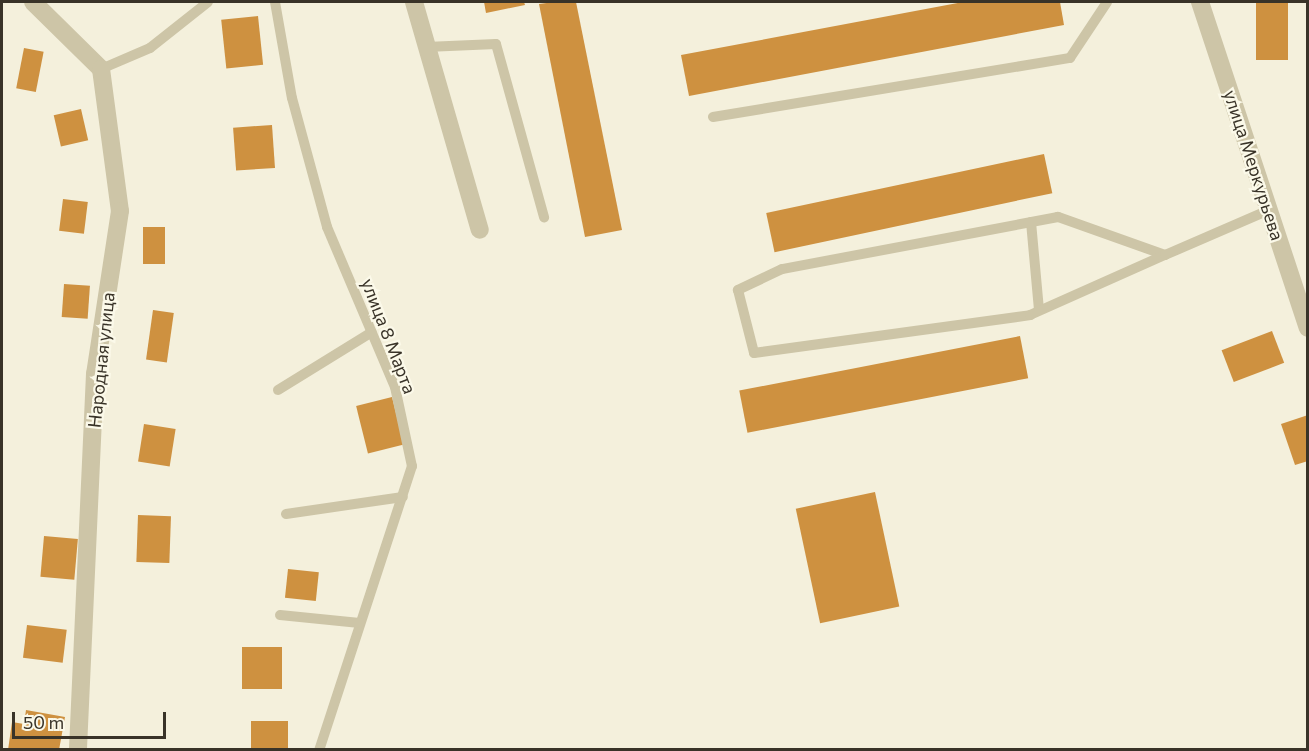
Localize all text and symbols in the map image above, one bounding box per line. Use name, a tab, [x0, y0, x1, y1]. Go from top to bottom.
street label: улица Меркурьева	[1219, 87, 1289, 243]
street label: улица 8 Марта	[357, 275, 421, 397]
street label: Народная улица	[83, 291, 119, 429]
scale bar	[15, 700, 170, 738]
text: 50 m	[23, 711, 64, 733]

